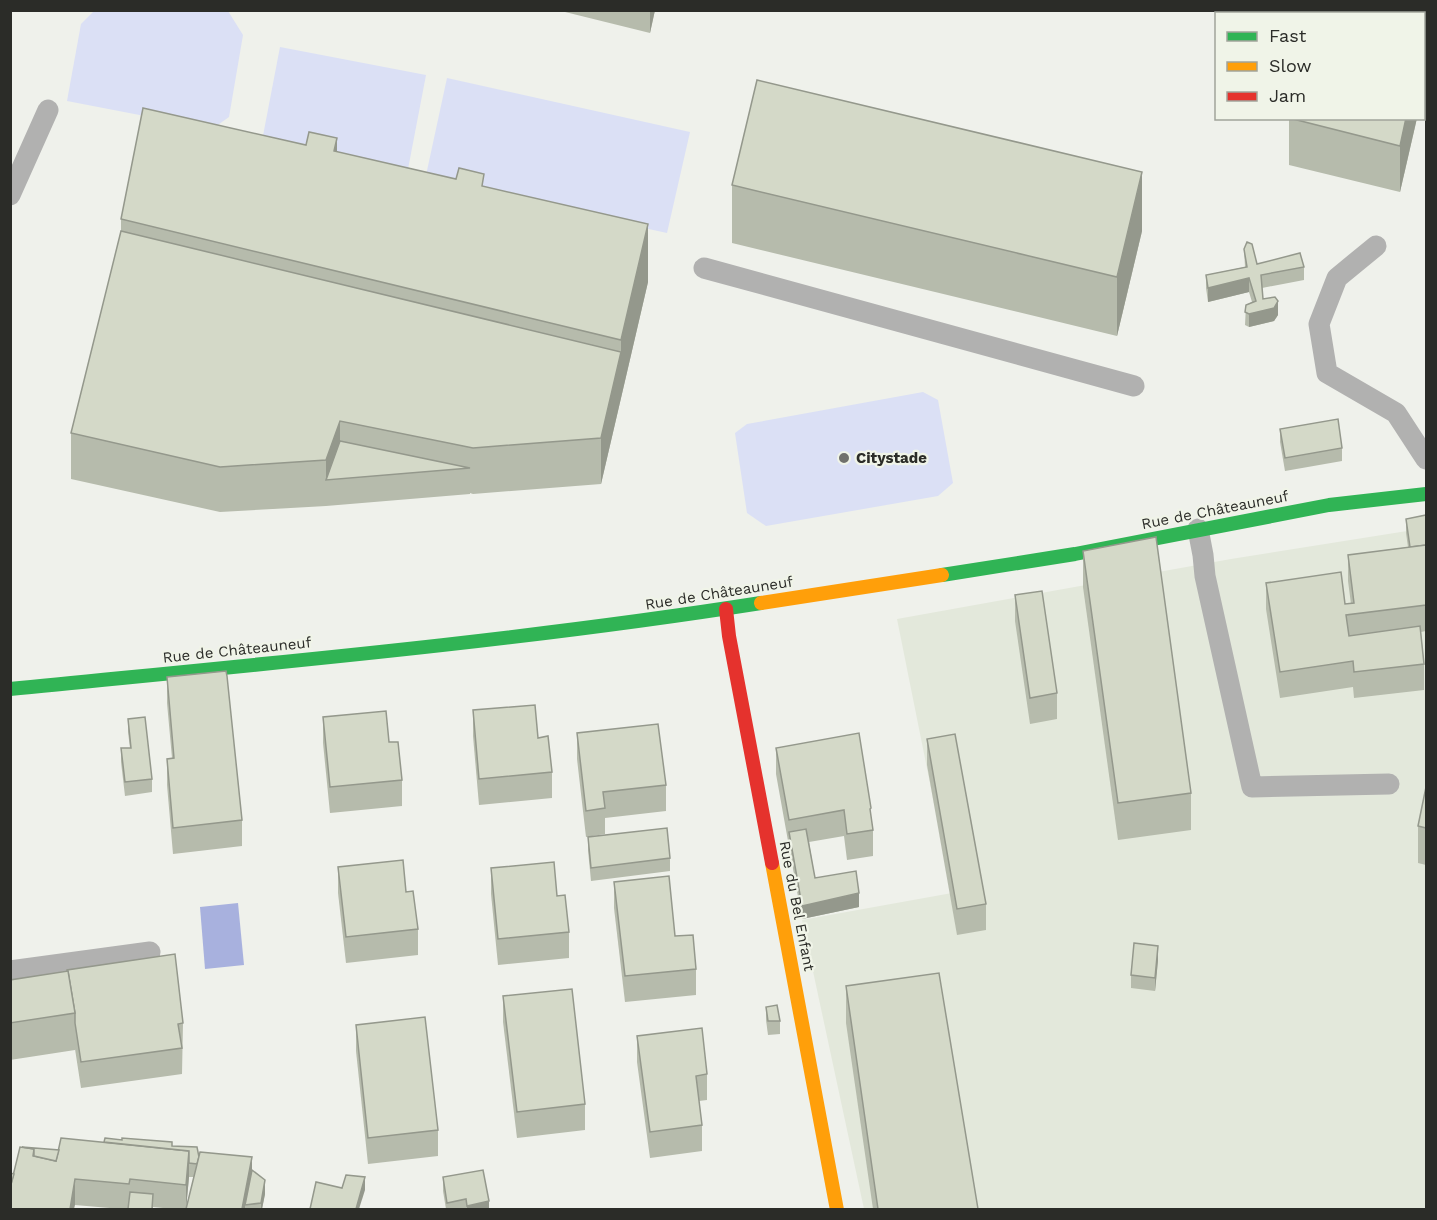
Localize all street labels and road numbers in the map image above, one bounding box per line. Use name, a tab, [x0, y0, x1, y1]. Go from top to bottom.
street label: Rue de Châteauneuf	[1140, 487, 1290, 533]
street label: Rue de Châteauneuf	[644, 572, 794, 614]
street label: Rue de Châteauneuf	[162, 633, 312, 667]
street label: Rue du Bel Enfant	[776, 839, 819, 973]

